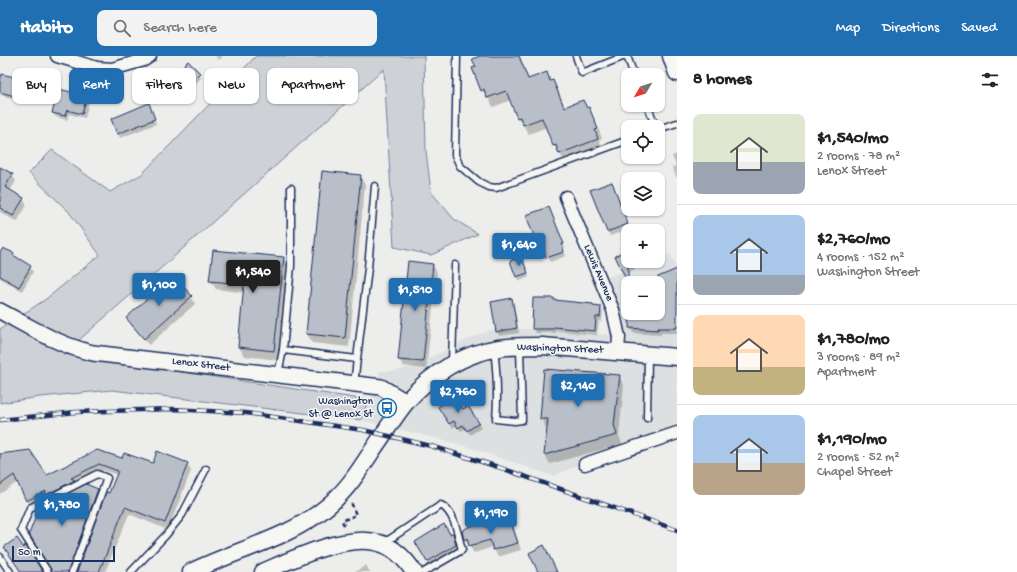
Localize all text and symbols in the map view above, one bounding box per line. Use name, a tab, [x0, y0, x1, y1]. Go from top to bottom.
search box	[97, 10, 377, 46]
text: Habito	[20, 17, 73, 40]
icon: search	[111, 17, 133, 39]
text: Search here	[143, 19, 217, 37]
text: Map	[836, 20, 860, 37]
text: Directions	[882, 20, 939, 37]
text: Saved	[961, 20, 997, 37]
chip: Buy	[12, 68, 61, 104]
chip: Rent	[69, 68, 124, 104]
chip: Filters	[132, 68, 196, 104]
chip: New	[204, 68, 259, 104]
chip: Apartment	[267, 68, 358, 104]
north arrow	[621, 68, 665, 112]
map controls	[621, 68, 665, 320]
icon: filters	[979, 69, 1001, 91]
text: 8 homes	[693, 70, 751, 90]
button: locate	[621, 120, 665, 164]
text: $1,540/mo	[817, 129, 888, 149]
icon: home	[725, 130, 773, 178]
text: 2 rooms · 78 m²	[817, 149, 900, 164]
text: Lenox Street	[817, 164, 886, 179]
button: layers	[621, 172, 665, 216]
button: +	[621, 224, 665, 268]
text: $2,760/mo	[817, 230, 890, 250]
icon: home	[725, 231, 773, 279]
pin: $1,640	[486, 233, 552, 267]
text: $1,640	[501, 238, 537, 253]
street label: Lewis Avenue	[581, 243, 615, 303]
text: 4 rooms · 152 m²	[817, 250, 905, 265]
pin: $1,540	[220, 260, 286, 294]
text: $1,540	[235, 265, 271, 280]
text: Washington Street	[817, 265, 919, 280]
pin: $1,100	[126, 273, 192, 307]
button: −	[621, 276, 665, 320]
text: $1,100	[141, 278, 177, 293]
pin: $1,510	[382, 278, 448, 312]
text: $1,510	[398, 283, 432, 298]
text: $1,780/mo	[817, 330, 890, 350]
icon: home	[725, 331, 773, 379]
street label: Washington Street	[516, 341, 605, 357]
text: 3 rooms · 89 m²	[817, 350, 900, 365]
street label: Lenox Street	[171, 355, 232, 375]
text: Apartment	[817, 365, 876, 380]
pin: $2,140	[545, 374, 611, 408]
text: $2,140	[560, 379, 596, 394]
pin: $2,760	[425, 380, 491, 414]
text: $2,760	[439, 385, 477, 400]
place label: Washington St @ Lenox St	[309, 396, 375, 421]
bus stop icon: Washington St @ Lenox St	[376, 397, 398, 419]
text: $1,190/mo	[817, 430, 887, 450]
icon: home	[725, 431, 773, 479]
text: 2 rooms · 52 m²	[817, 450, 899, 465]
text: Chapel Street	[817, 465, 892, 480]
pin: $1,780	[29, 493, 95, 527]
text: $1,780	[44, 498, 80, 513]
pin: $1,190	[458, 501, 524, 535]
text: $1,190	[474, 506, 508, 521]
scale bar	[12, 544, 115, 563]
text: 50 m	[18, 547, 40, 559]

